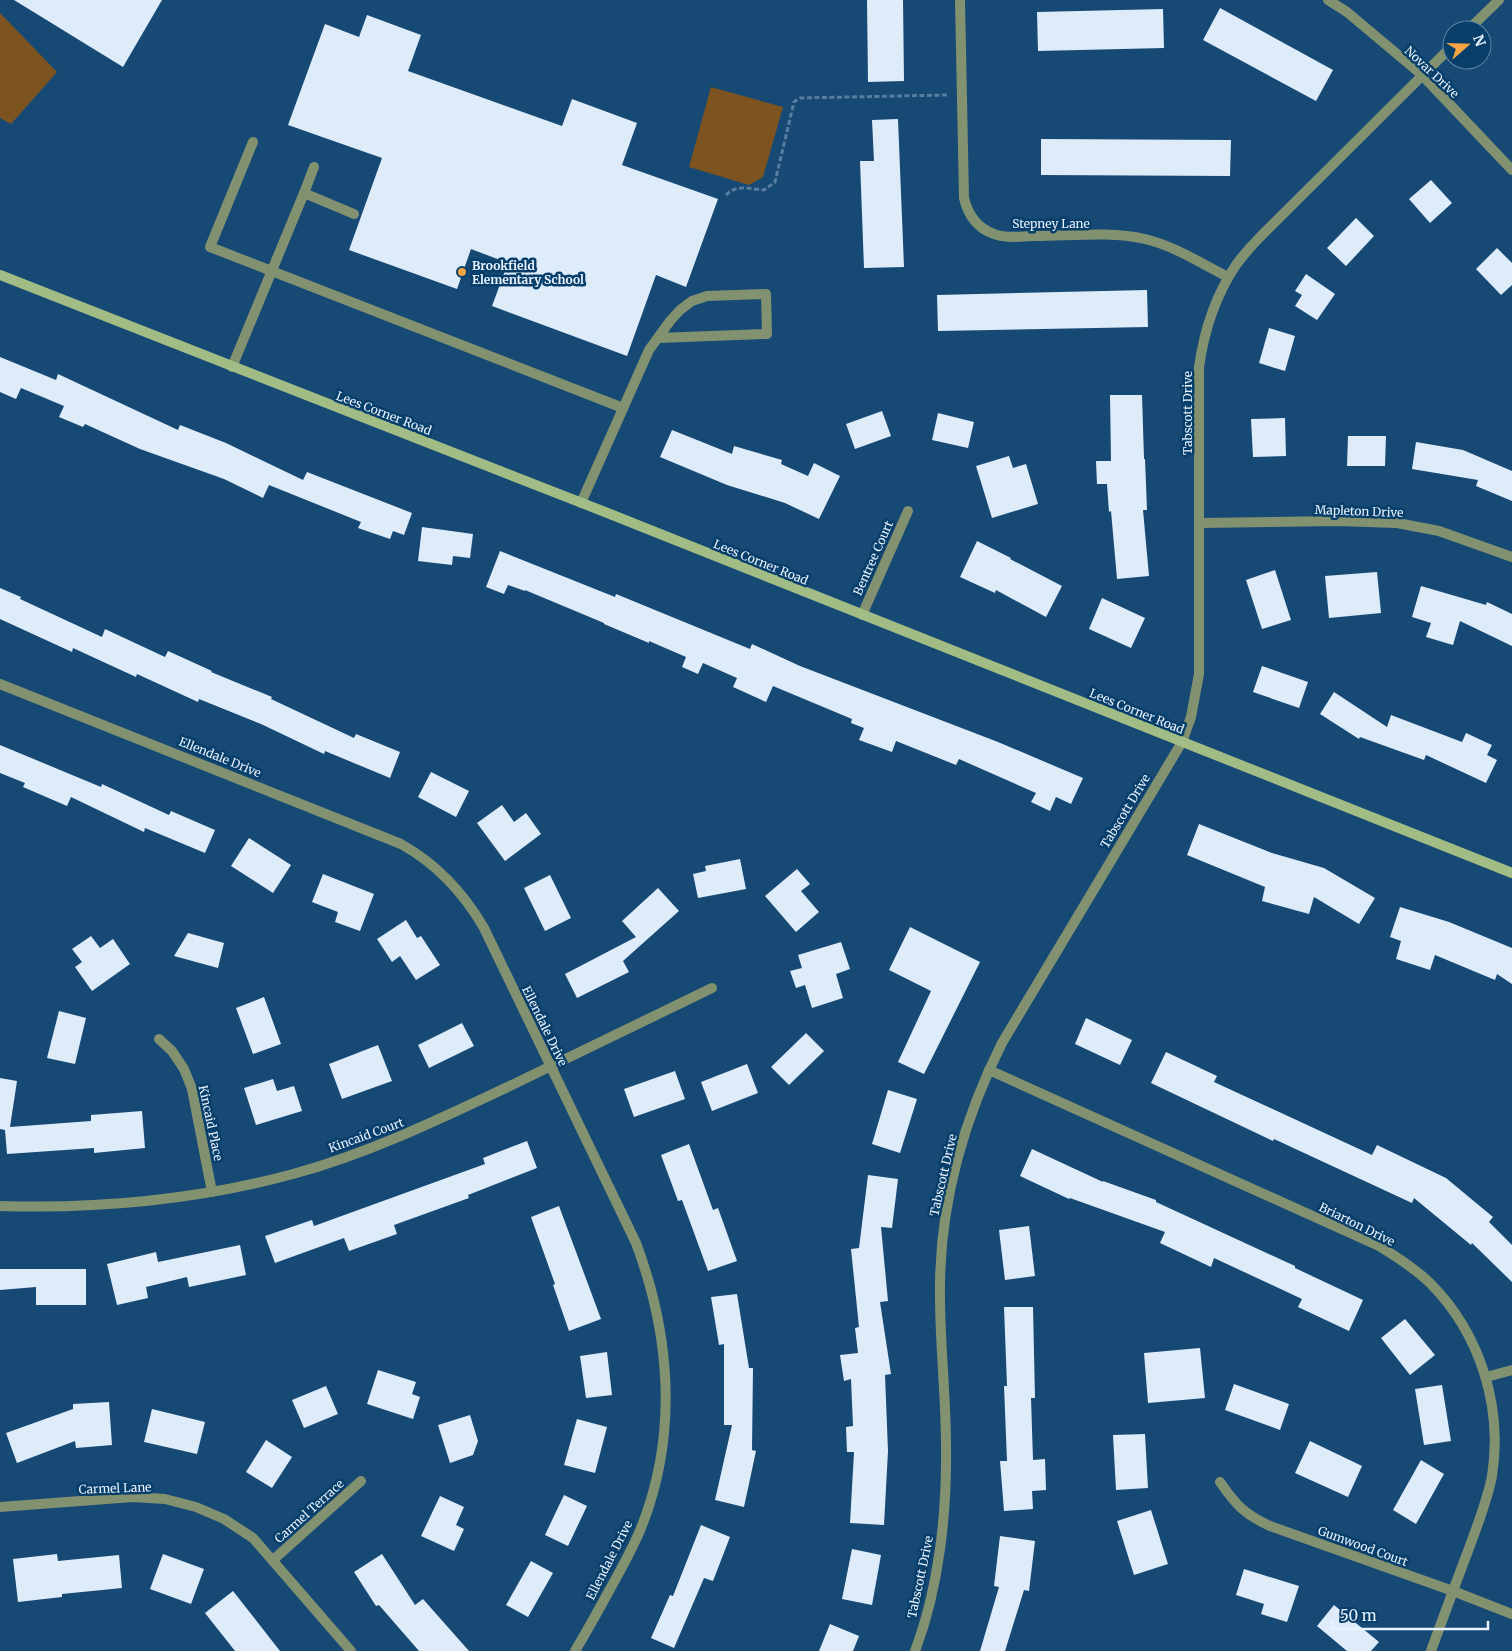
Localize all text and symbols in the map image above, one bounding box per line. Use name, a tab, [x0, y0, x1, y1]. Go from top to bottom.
north arrow	[1442, 20, 1492, 70]
text: N	[1469, 32, 1490, 49]
street label: Novar Drive	[1402, 43, 1462, 101]
street label: Stepney Lane	[1012, 216, 1090, 231]
place label: Brookfield Elementary School	[472, 258, 584, 287]
marker: Brookfield Elementary School	[456, 266, 468, 278]
street label: Tabscott Drive	[1180, 371, 1195, 455]
street label: Lees Corner Road	[334, 388, 434, 438]
street label: Mapleton Drive	[1314, 502, 1404, 520]
street label: Bentree Court	[850, 518, 896, 598]
street label: Lees Corner Road	[711, 536, 811, 588]
street label: Lees Corner Road	[1087, 685, 1187, 737]
street label: Ellendale Drive	[177, 734, 263, 780]
street label: Tabscott Drive	[1097, 771, 1153, 851]
street label: Ellendale Drive	[519, 984, 571, 1068]
street label: Kincaid Place	[196, 1084, 226, 1162]
street label: Kincaid Court	[326, 1114, 406, 1156]
street label: Tabscott Drive	[926, 1132, 960, 1218]
street label: Briarton Drive	[1317, 1199, 1397, 1249]
street label: Carmel Terrace	[271, 1476, 347, 1546]
street label: Carmel Lane	[78, 1479, 152, 1497]
street label: Ellendale Drive	[583, 1518, 635, 1602]
street label: Gumwood Court	[1316, 1523, 1410, 1569]
street label: Tabscott Drive	[904, 1534, 936, 1620]
scale bar	[1332, 1598, 1488, 1630]
text: 50 m	[1340, 1606, 1377, 1625]

